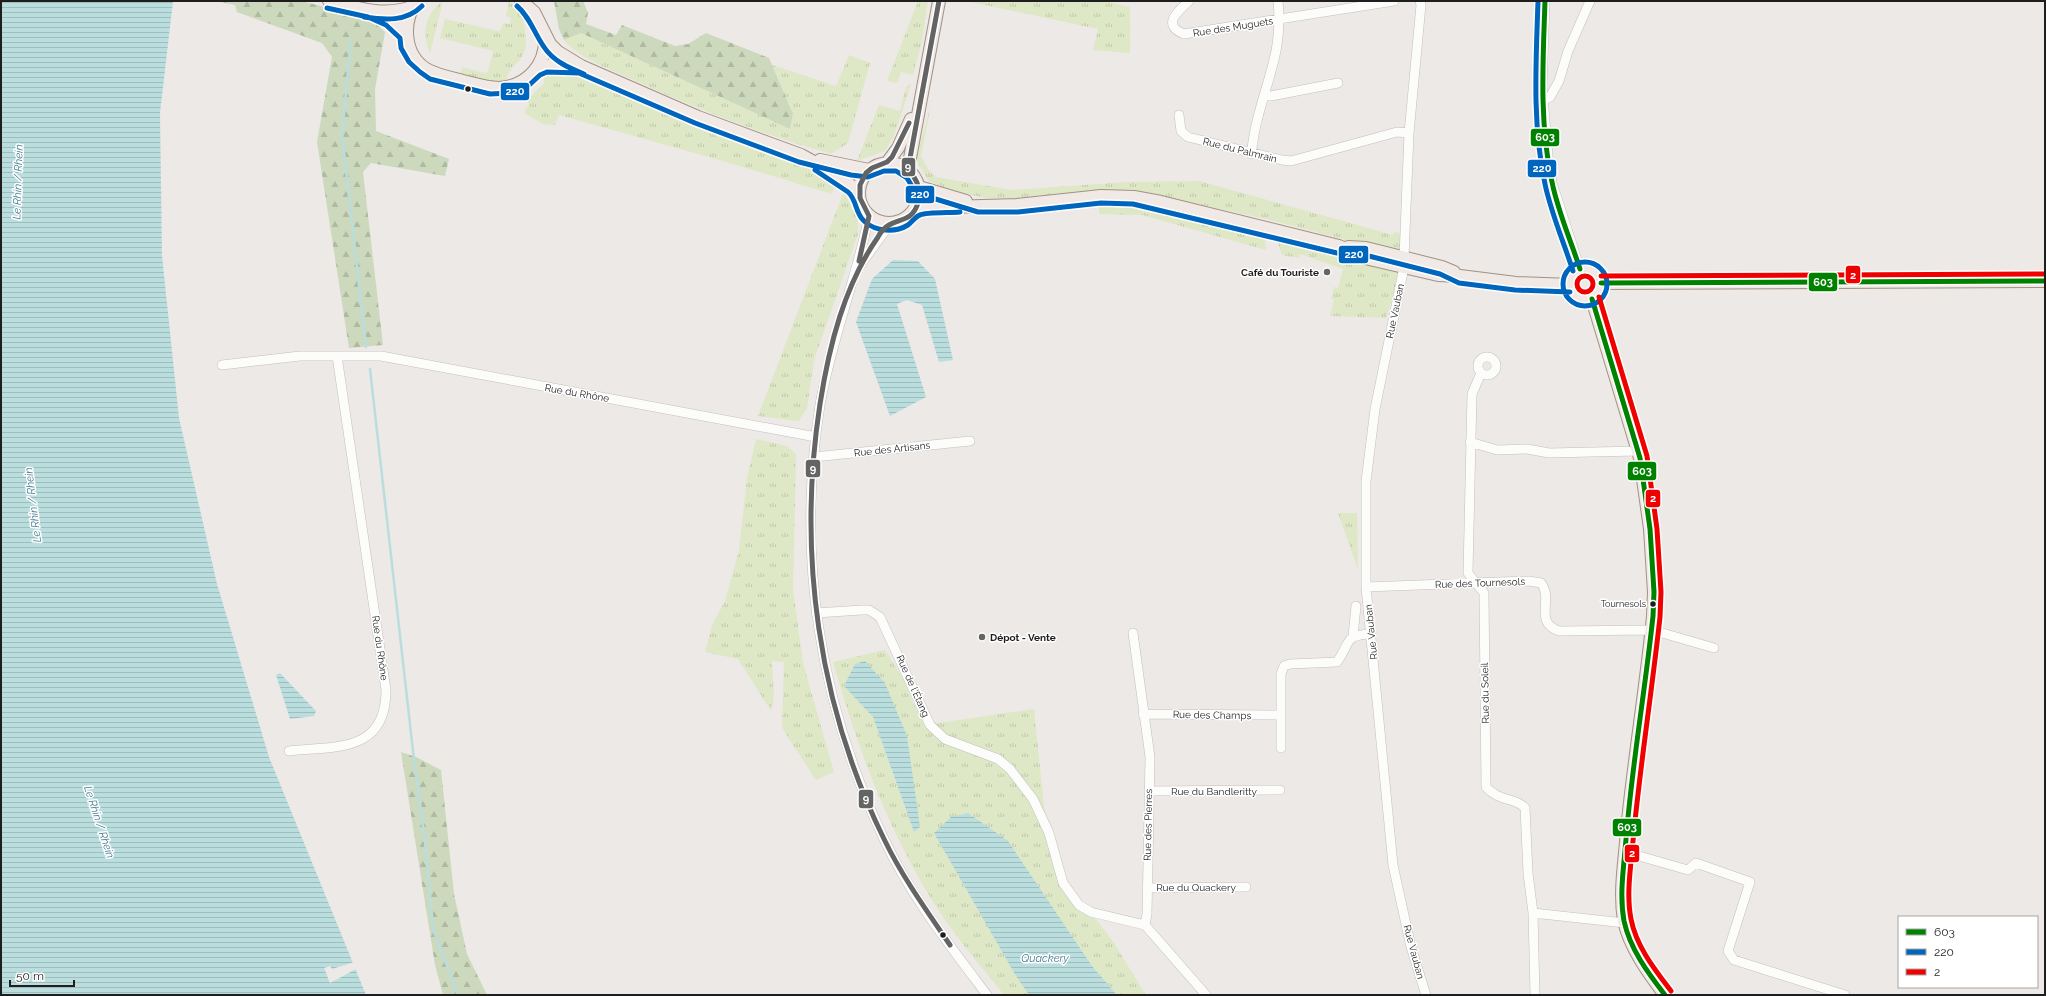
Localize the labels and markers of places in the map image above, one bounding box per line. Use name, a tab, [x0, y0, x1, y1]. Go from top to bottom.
unlabelled marker	[463, 84, 473, 94]
place label: Café du Touriste	[1241, 267, 1319, 278]
marker: Café du Touriste	[1322, 267, 1332, 277]
place label: Tournesols	[1601, 599, 1647, 609]
marker: Tournesols	[1648, 599, 1658, 609]
marker: Dépot - Vente	[977, 632, 987, 642]
place label: Dépot - Vente	[990, 632, 1056, 643]
unlabelled marker	[938, 930, 948, 940]

